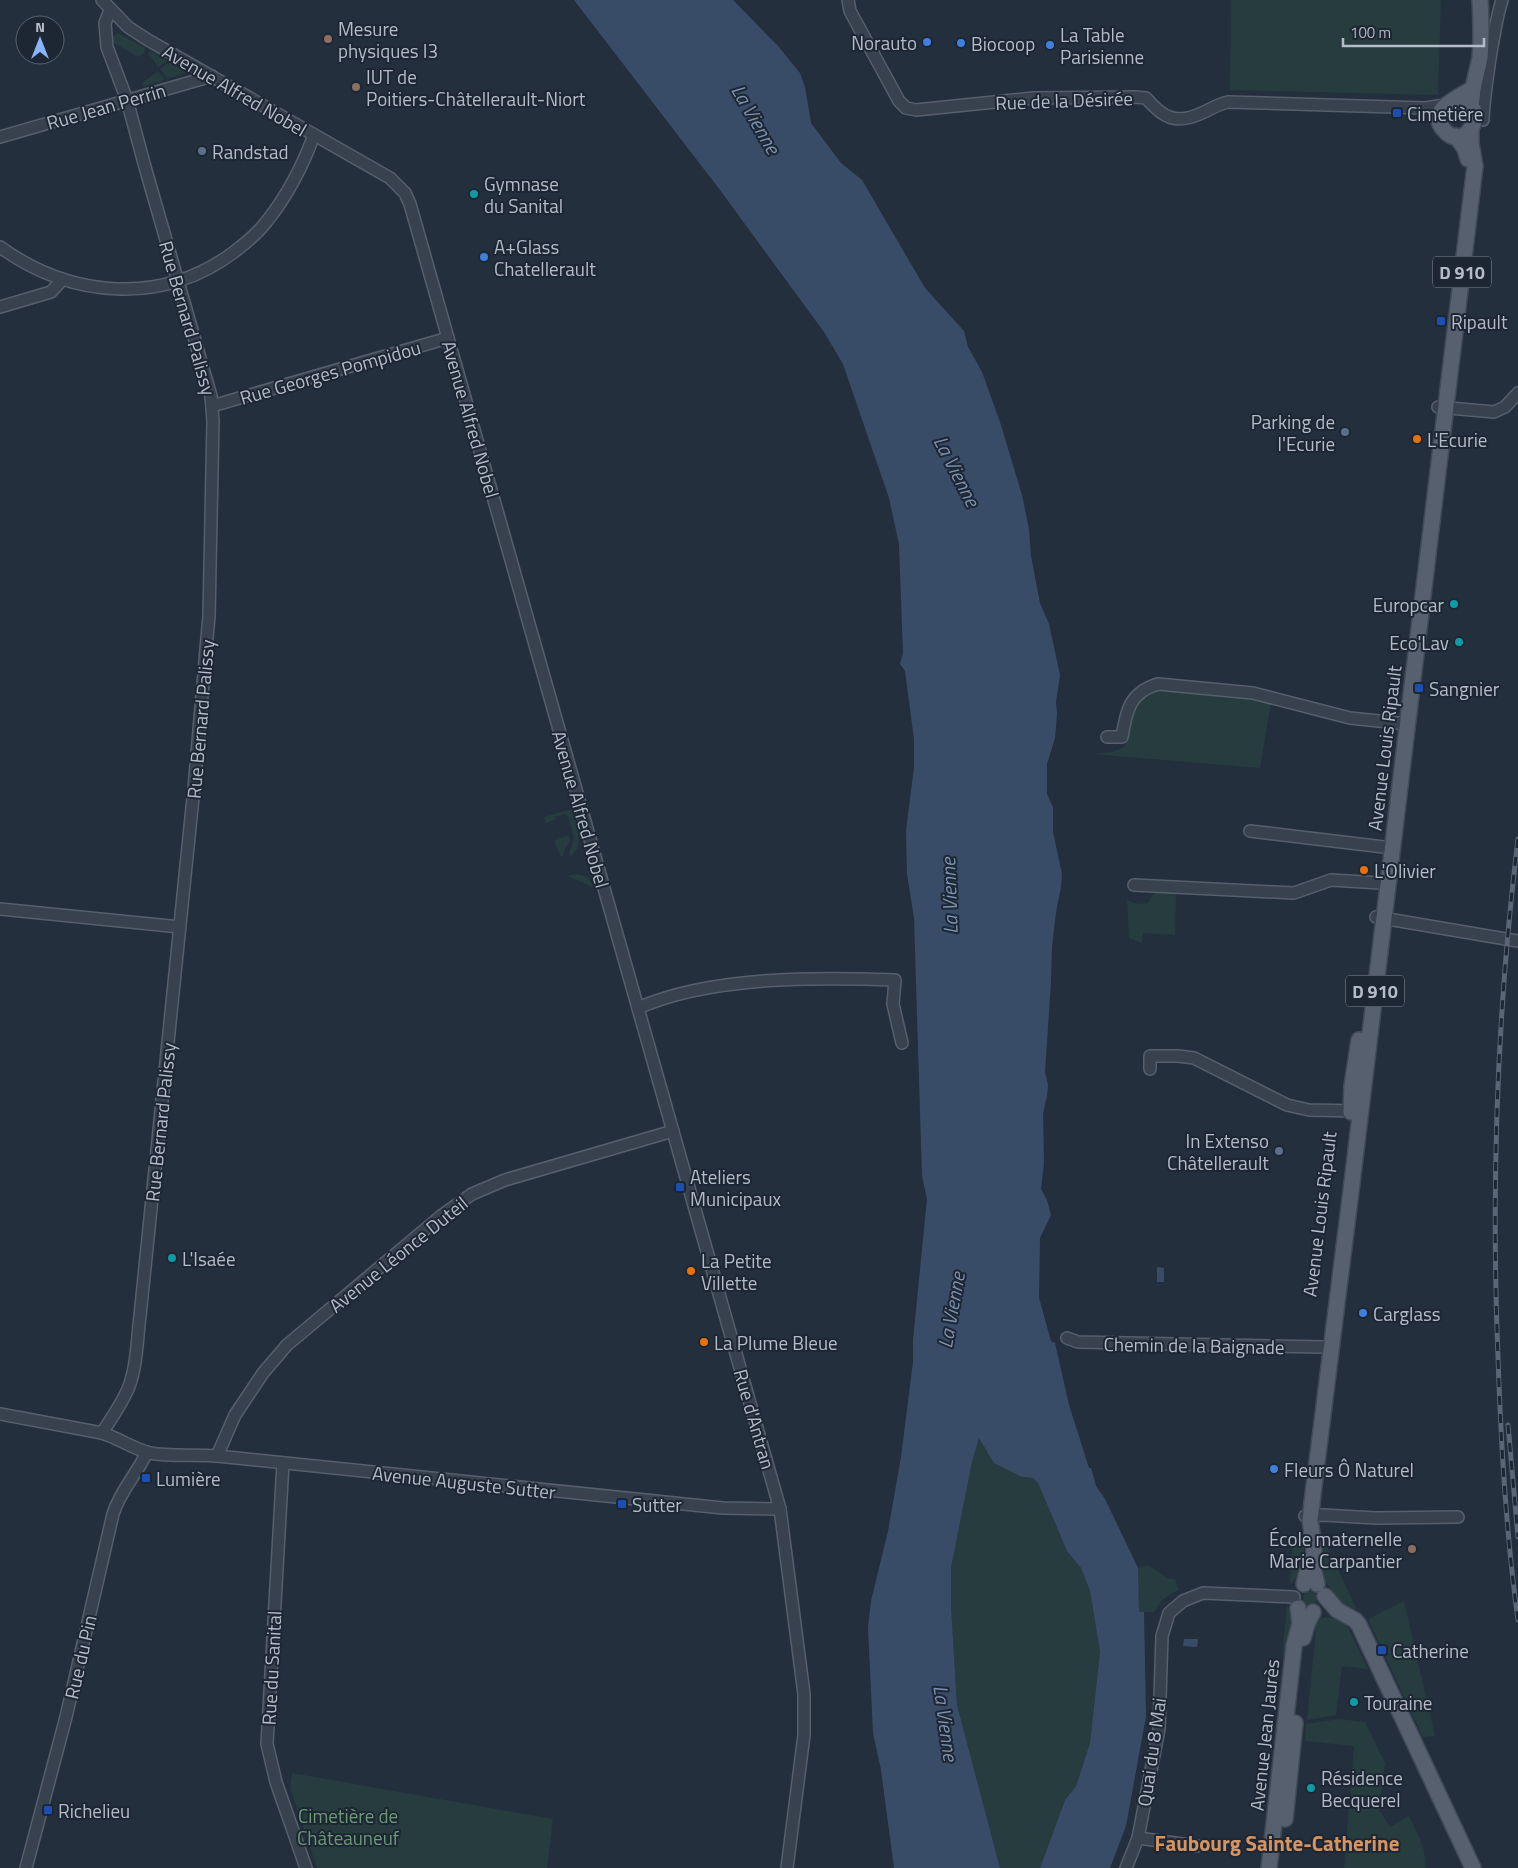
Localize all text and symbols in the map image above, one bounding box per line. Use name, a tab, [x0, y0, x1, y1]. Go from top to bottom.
place label: Mesure physiques I3	[338, 14, 438, 65]
north arrow	[15, 15, 65, 65]
scale bar	[1343, 15, 1484, 47]
text: N	[35, 16, 45, 37]
place label: La Table Parisienne	[1060, 20, 1144, 71]
text: 100 m	[1350, 21, 1391, 44]
place label: Norauto	[851, 28, 917, 57]
place label: Biocoop	[971, 29, 1035, 58]
marker: Mesure physiques I3	[322, 33, 334, 45]
marker: Norauto	[921, 36, 933, 48]
street label: Avenue Alfred Nobel	[157, 37, 313, 143]
marker: Biocoop	[955, 37, 967, 49]
marker: La Table Parisienne	[1044, 39, 1056, 51]
place label: IUT de Poitiers-Châtellerault-Niort	[366, 62, 586, 113]
street label: Rue Jean Perrin	[43, 75, 169, 137]
water label: La Vienne	[723, 78, 789, 161]
marker: IUT de Poitiers-Châtellerault-Niort	[350, 81, 362, 93]
street label: Rue de la Désirée	[995, 83, 1133, 117]
place label: Cimetière	[1407, 99, 1483, 128]
marker: Cimetière	[1391, 107, 1403, 119]
place label: Randstad	[212, 137, 289, 166]
marker: Randstad	[196, 145, 208, 157]
place label: Gymnase du Sanital	[484, 169, 563, 220]
marker: Gymnase du Sanital	[468, 188, 480, 200]
place label: A+Glass Chatellerault	[494, 232, 596, 283]
street label: Rue Bernard Palissy	[152, 237, 224, 399]
marker: A+Glass Chatellerault	[478, 251, 490, 263]
road number: D 910	[1433, 256, 1491, 288]
place label: Ripault	[1451, 307, 1508, 336]
marker: Ripault	[1435, 315, 1447, 327]
street label: Rue Georges Pompidou	[236, 332, 424, 412]
street label: Avenue Alfred Nobel	[435, 337, 507, 501]
place label: Parking de l'Ecurie	[1251, 407, 1335, 458]
place label: L'Ecurie	[1427, 425, 1487, 454]
marker: Parking de l'Ecurie	[1339, 426, 1351, 438]
water label: La Vienne	[926, 430, 989, 514]
marker: L'Ecurie	[1411, 433, 1423, 445]
place label: Europcar	[1373, 590, 1444, 619]
marker: Europcar	[1448, 598, 1460, 610]
place label: Eco'Lav	[1389, 628, 1449, 657]
marker: Eco'Lav	[1453, 636, 1465, 648]
street label: Rue Bernard Palissy	[179, 638, 221, 800]
street label: Avenue Louis Ripault	[1359, 663, 1409, 832]
place label: Sangnier	[1429, 674, 1500, 703]
marker: Sangnier	[1413, 682, 1425, 694]
street label: Avenue Alfred Nobel	[545, 727, 617, 891]
water label: La Vienne	[932, 856, 966, 935]
place label: L'Olivier	[1374, 856, 1436, 885]
marker: L'Olivier	[1358, 864, 1370, 876]
road number: D 910	[1346, 976, 1404, 1006]
street label: Rue Bernard Palissy	[137, 1041, 183, 1203]
place label: In Extenso Châtellerault	[1167, 1126, 1269, 1177]
street label: Avenue Louis Ripault	[1294, 1129, 1344, 1298]
marker: In Extenso Châtellerault	[1273, 1145, 1285, 1157]
place label: Ateliers Municipaux	[690, 1162, 781, 1213]
marker: Ateliers Municipaux	[674, 1181, 686, 1193]
street label: Avenue Léonce Duteil	[322, 1189, 474, 1319]
place label: L'Isaée	[182, 1244, 236, 1273]
place label: La Petite Villette	[701, 1246, 772, 1297]
marker: L'Isaée	[166, 1252, 178, 1264]
marker: La Petite Villette	[685, 1265, 697, 1277]
water label: La Vienne	[929, 1268, 973, 1350]
place label: Carglass	[1373, 1299, 1441, 1328]
marker: Carglass	[1357, 1307, 1369, 1319]
place label: La Plume Bleue	[714, 1328, 838, 1357]
street label: Chemin de la Baignade	[1103, 1329, 1285, 1361]
marker: La Plume Bleue	[698, 1336, 710, 1348]
street label: Rue d'Antran	[727, 1365, 783, 1473]
place label: Fleurs Ô Naturel	[1284, 1455, 1414, 1484]
street label: Avenue Auguste Sutter	[371, 1458, 557, 1506]
marker: Fleurs Ô Naturel	[1268, 1463, 1280, 1475]
place label: Lumière	[156, 1464, 221, 1493]
marker: Lumière	[140, 1472, 152, 1484]
place label: Sutter	[632, 1490, 682, 1519]
marker: Sutter	[616, 1498, 628, 1510]
place label: École maternelle Marie Carpantier	[1269, 1524, 1402, 1575]
marker: École maternelle Marie Carpantier	[1406, 1543, 1418, 1555]
street label: Rue du Sanital	[254, 1610, 288, 1726]
street label: Rue du Pin	[56, 1612, 104, 1702]
place label: Catherine	[1392, 1636, 1469, 1665]
marker: Catherine	[1376, 1644, 1388, 1656]
street label: Avenue Jean Jaurès	[1242, 1658, 1286, 1812]
water label: La Vienne	[925, 1683, 967, 1765]
place label: Touraine	[1364, 1688, 1432, 1717]
street label: Quai du 8 Mai	[1129, 1696, 1173, 1808]
marker: Touraine	[1348, 1696, 1360, 1708]
place label: Résidence Becquerel	[1321, 1763, 1403, 1814]
marker: Résidence Becquerel	[1305, 1782, 1317, 1794]
place label: Richelieu	[58, 1796, 130, 1825]
park label: Cimetière de Châteauneuf	[297, 1801, 400, 1852]
marker: Richelieu	[42, 1804, 54, 1816]
district label: Faubourg Sainte-Catherine	[1155, 1827, 1399, 1859]

